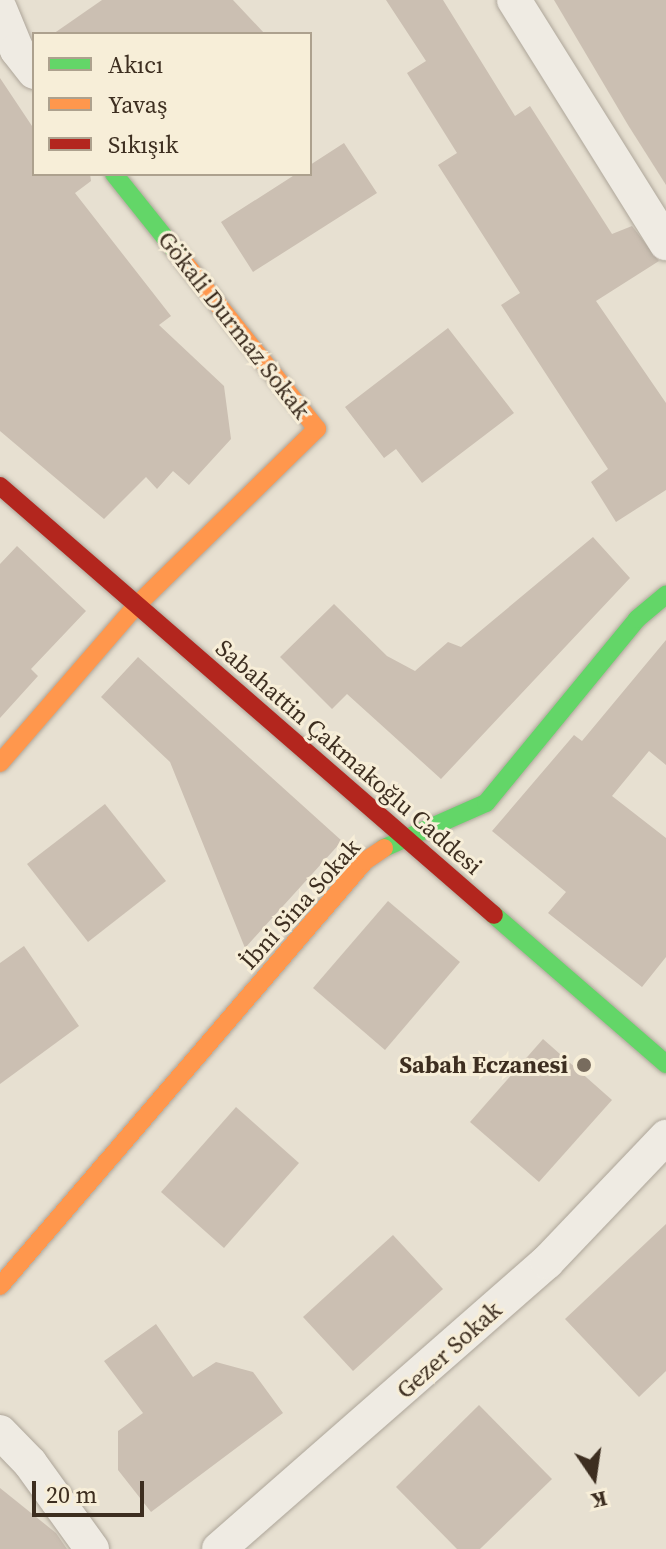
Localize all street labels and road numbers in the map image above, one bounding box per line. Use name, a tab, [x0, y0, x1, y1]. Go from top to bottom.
street label: Gökali Durmaz Sokak	[152, 226, 316, 424]
street label: Sabahattin Çakmakoğlu Caddesi	[210, 633, 488, 881]
street label: İbni Sina Sokak	[234, 833, 366, 975]
street label: Gezer Sokak	[391, 1295, 507, 1405]

